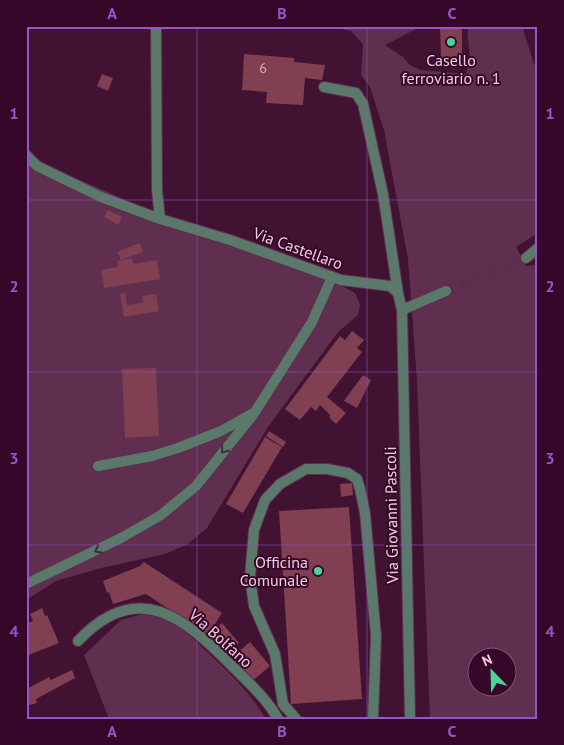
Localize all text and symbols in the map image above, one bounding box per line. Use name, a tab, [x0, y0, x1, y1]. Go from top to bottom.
text: A	[107, 3, 117, 23]
text: B	[277, 3, 287, 23]
text: C	[448, 3, 457, 23]
marker: Casello ferroviario n. 1	[445, 36, 457, 48]
place label: Casello ferroviario n. 1	[402, 50, 500, 88]
house number: 6	[259, 59, 267, 77]
text: 1	[9, 103, 19, 123]
text: 1	[545, 103, 555, 123]
street label: Via Castellaro	[250, 222, 345, 273]
text: 2	[9, 276, 19, 296]
text: 2	[545, 276, 555, 296]
one-way arrow	[222, 444, 230, 453]
street label: Via Giovanni Pascoli	[380, 446, 402, 585]
text: 3	[9, 448, 19, 468]
text: 3	[545, 448, 555, 468]
one-way arrow	[95, 544, 104, 554]
place label: Officina Comunale	[240, 552, 308, 590]
marker: Officina Comunale	[312, 565, 324, 577]
street label: Via Bolfano	[184, 604, 257, 672]
text: 4	[9, 621, 19, 641]
text: 4	[545, 621, 555, 641]
north arrow	[466, 648, 516, 698]
text: N	[479, 650, 495, 670]
text: A	[107, 721, 117, 741]
text: B	[277, 721, 287, 741]
text: C	[448, 721, 457, 741]

